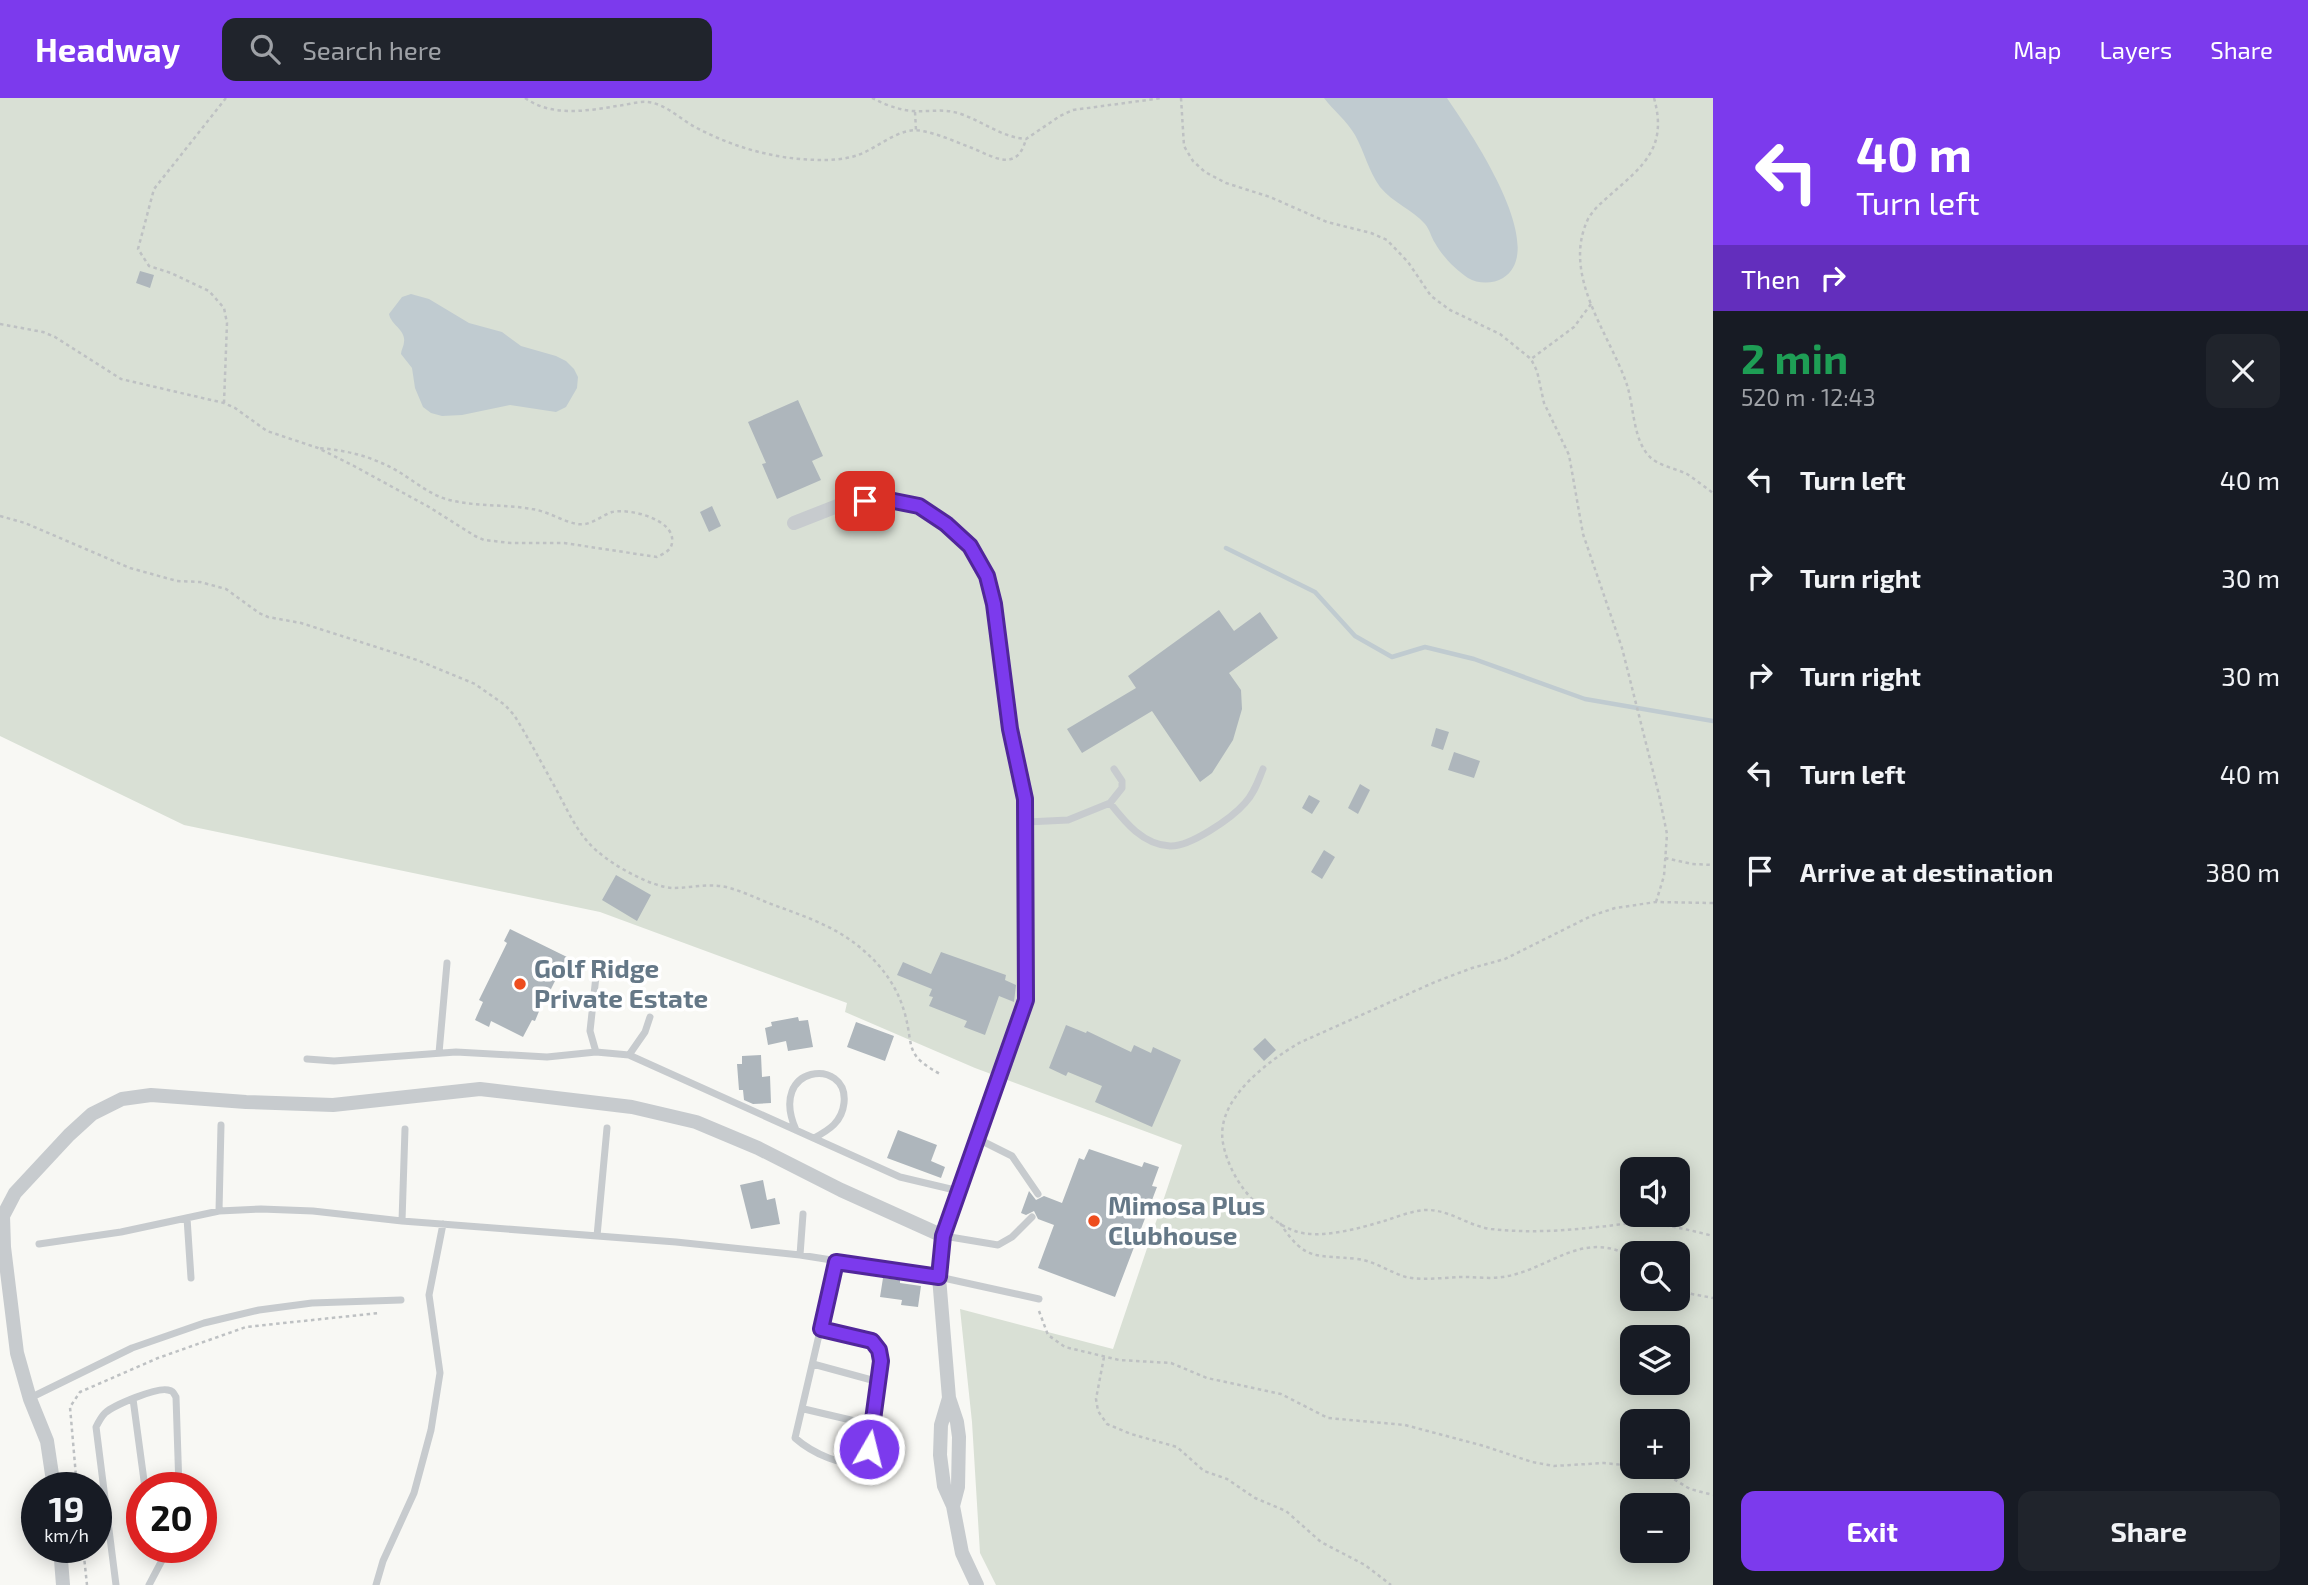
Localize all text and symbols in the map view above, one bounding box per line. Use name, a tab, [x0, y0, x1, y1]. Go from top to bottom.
search box	[222, 18, 712, 81]
text: Headway	[35, 29, 180, 69]
icon: search	[246, 30, 284, 68]
text: Search here	[302, 34, 442, 65]
text: Map	[2013, 35, 2061, 64]
text: Layers	[2099, 35, 2172, 64]
text: Share	[2210, 35, 2273, 64]
text: 40 m	[1856, 123, 1972, 182]
icon: left	[1741, 126, 1832, 217]
text: Turn left	[1856, 183, 1980, 221]
icon: right	[1814, 259, 1852, 297]
text: Then	[1741, 263, 1800, 294]
text: 2 min	[1741, 332, 1848, 382]
button: close	[2206, 334, 2280, 408]
text: 520 m · 12:43	[1741, 383, 1876, 411]
icon: left	[1741, 460, 1779, 498]
text: Turn left	[1800, 464, 1906, 495]
text: 40 m	[2220, 464, 2280, 495]
pin	[835, 471, 895, 531]
icon: arrive	[846, 482, 884, 520]
icon: right	[1741, 558, 1779, 596]
text: Turn right	[1800, 562, 1921, 593]
text: 30 m	[2221, 562, 2280, 593]
icon: right	[1741, 656, 1779, 694]
text: Turn right	[1800, 660, 1921, 691]
text: 30 m	[2221, 660, 2280, 691]
icon: left	[1741, 754, 1779, 792]
text: Turn left	[1800, 758, 1906, 789]
text: 40 m	[2220, 758, 2280, 789]
icon: arrive	[1741, 852, 1779, 890]
text: Arrive at destination	[1800, 856, 2053, 887]
text: 380 m	[2206, 856, 2280, 887]
place label: Golf Ridge Private Estate	[534, 952, 708, 1013]
marker: Golf Ridge Private Estate	[512, 976, 528, 992]
map controls	[1620, 1157, 1690, 1563]
button: sound	[1620, 1157, 1690, 1227]
place label: Mimosa Plus Clubhouse	[1108, 1189, 1265, 1250]
marker: Mimosa Plus Clubhouse	[1086, 1213, 1102, 1229]
button: search	[1620, 1241, 1690, 1311]
button: layers	[1620, 1325, 1690, 1395]
button: +	[1620, 1409, 1690, 1479]
position arrow	[832, 1412, 906, 1486]
speed limit sign: 20	[126, 1472, 217, 1563]
text: 19	[49, 1487, 84, 1529]
button: Exit	[1741, 1491, 2004, 1571]
button: Share	[2018, 1491, 2280, 1571]
button: −	[1620, 1493, 1690, 1563]
text: km/h	[44, 1524, 89, 1546]

